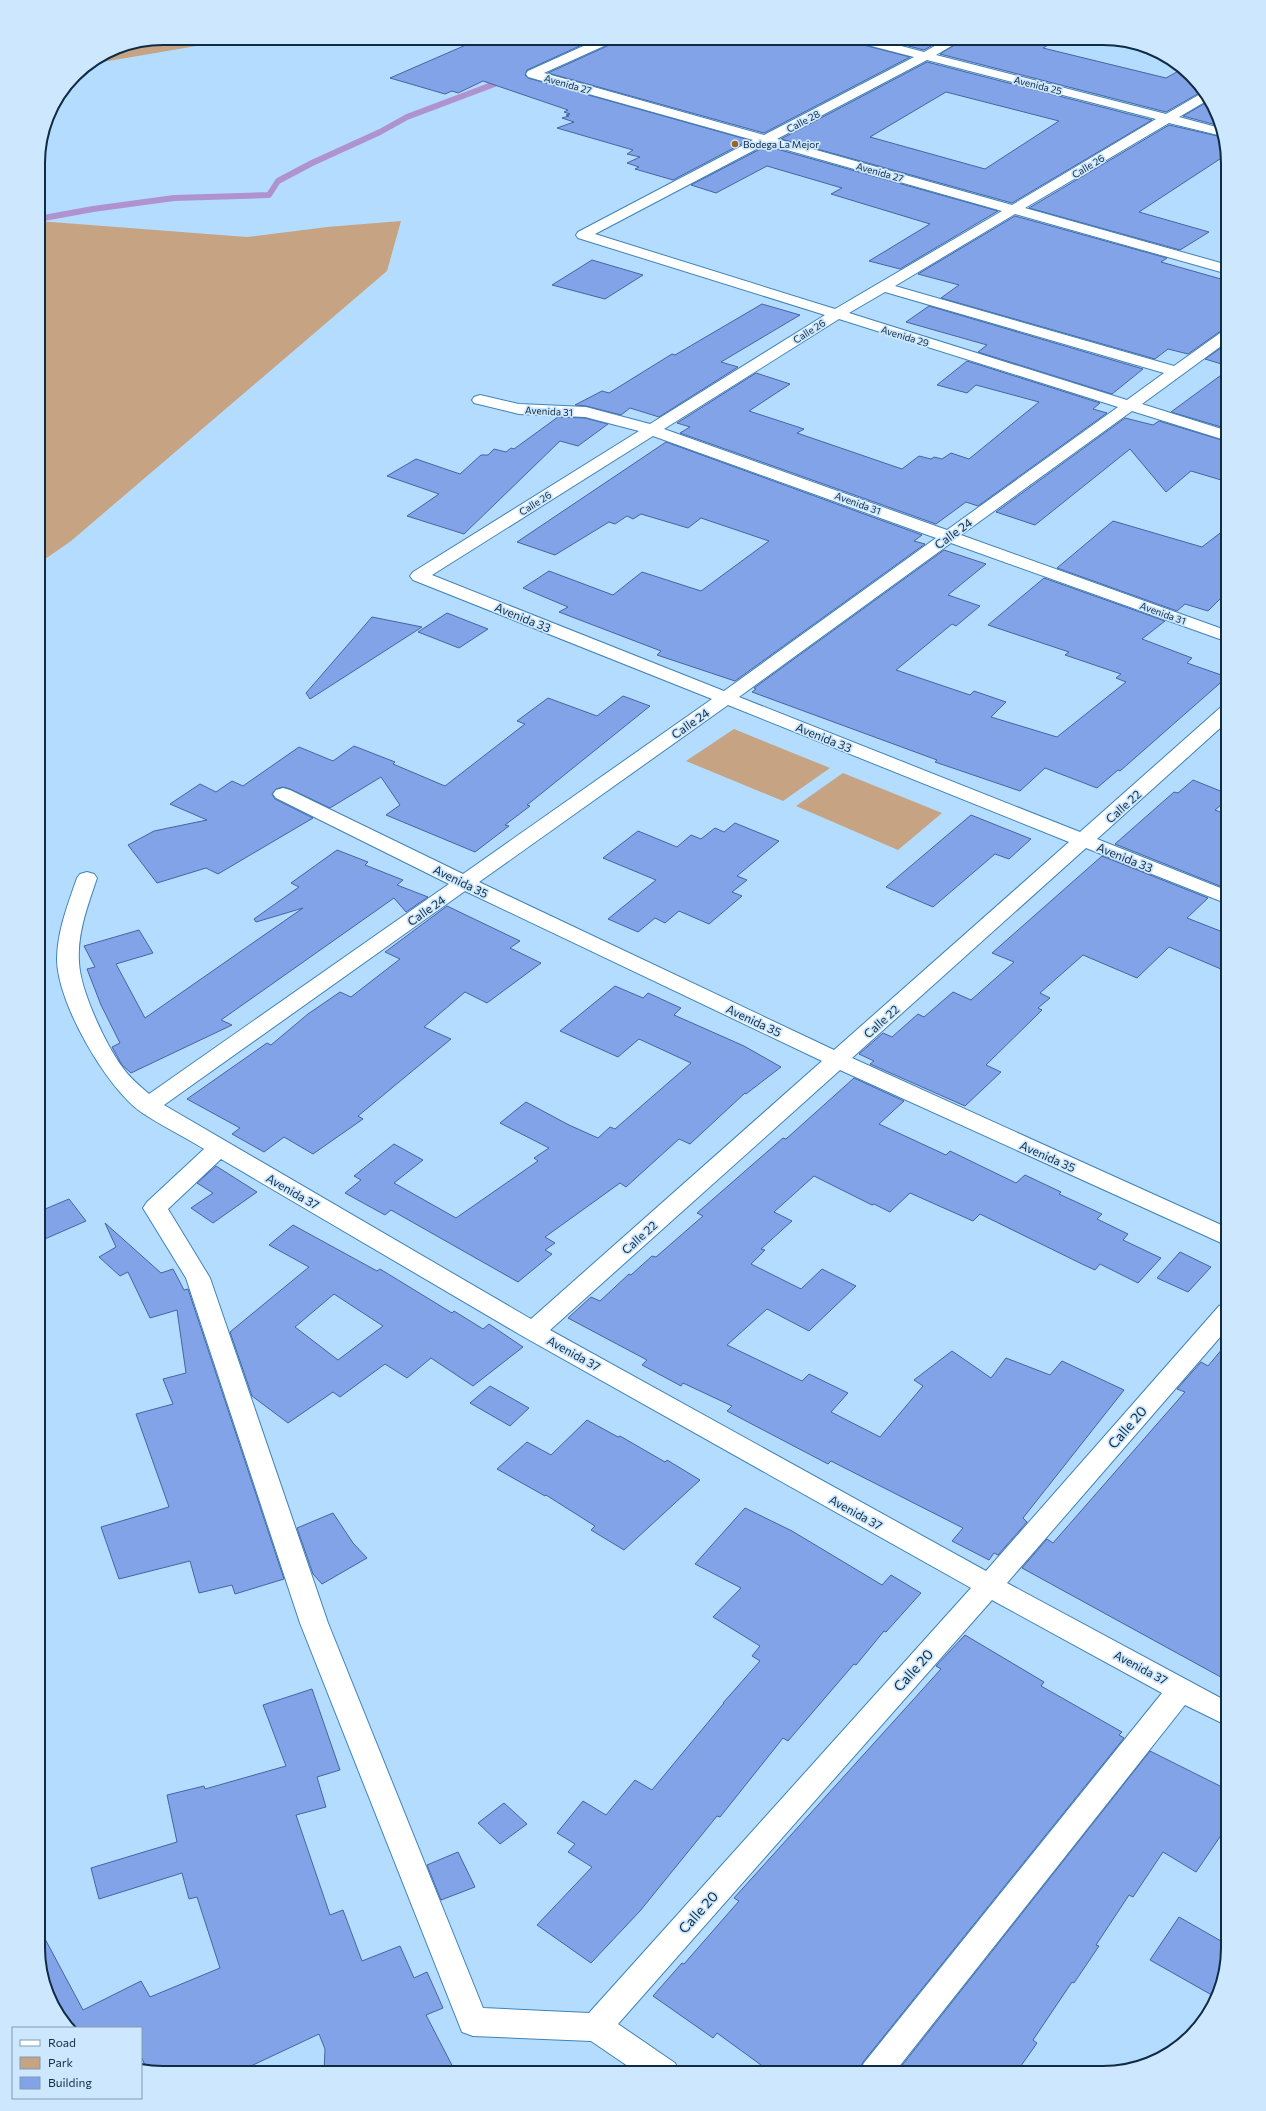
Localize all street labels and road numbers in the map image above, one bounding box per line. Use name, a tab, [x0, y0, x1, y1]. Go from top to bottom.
street label: Avenida 27	[543, 72, 593, 96]
street label: Avenida 25	[1013, 73, 1064, 97]
street label: Calle 28	[784, 107, 822, 135]
street label: Calle 26	[1070, 152, 1106, 180]
street label: Avenida 27	[855, 160, 905, 184]
street label: Calle 26	[791, 316, 827, 346]
street label: Avenida 29	[880, 323, 930, 349]
street label: Avenida 31	[525, 404, 573, 418]
street label: Calle 26	[517, 488, 553, 518]
street label: Avenida 31	[833, 489, 883, 517]
street label: Calle 24	[932, 515, 974, 551]
street label: Avenida 33	[493, 599, 553, 635]
street label: Avenida 31	[1138, 599, 1188, 627]
street label: Calle 24	[668, 705, 712, 741]
street label: Avenida 33	[794, 719, 854, 755]
street label: Calle 22	[1103, 786, 1144, 825]
street label: Avenida 33	[1095, 839, 1155, 875]
street label: Avenida 35	[431, 862, 491, 900]
street label: Calle 24	[404, 892, 448, 928]
street label: Avenida 35	[724, 1001, 784, 1039]
street label: Calle 22	[861, 1001, 902, 1040]
street label: Avenida 35	[1018, 1138, 1078, 1174]
street label: Avenida 37	[264, 1170, 322, 1212]
street label: Calle 22	[619, 1217, 660, 1256]
street label: Avenida 37	[545, 1333, 603, 1373]
street label: Calle 20	[1104, 1402, 1150, 1452]
street label: Avenida 37	[827, 1492, 885, 1532]
street label: Calle 20	[890, 1645, 936, 1695]
street label: Avenida 37	[1112, 1647, 1170, 1687]
street label: Calle 20	[675, 1887, 721, 1937]

